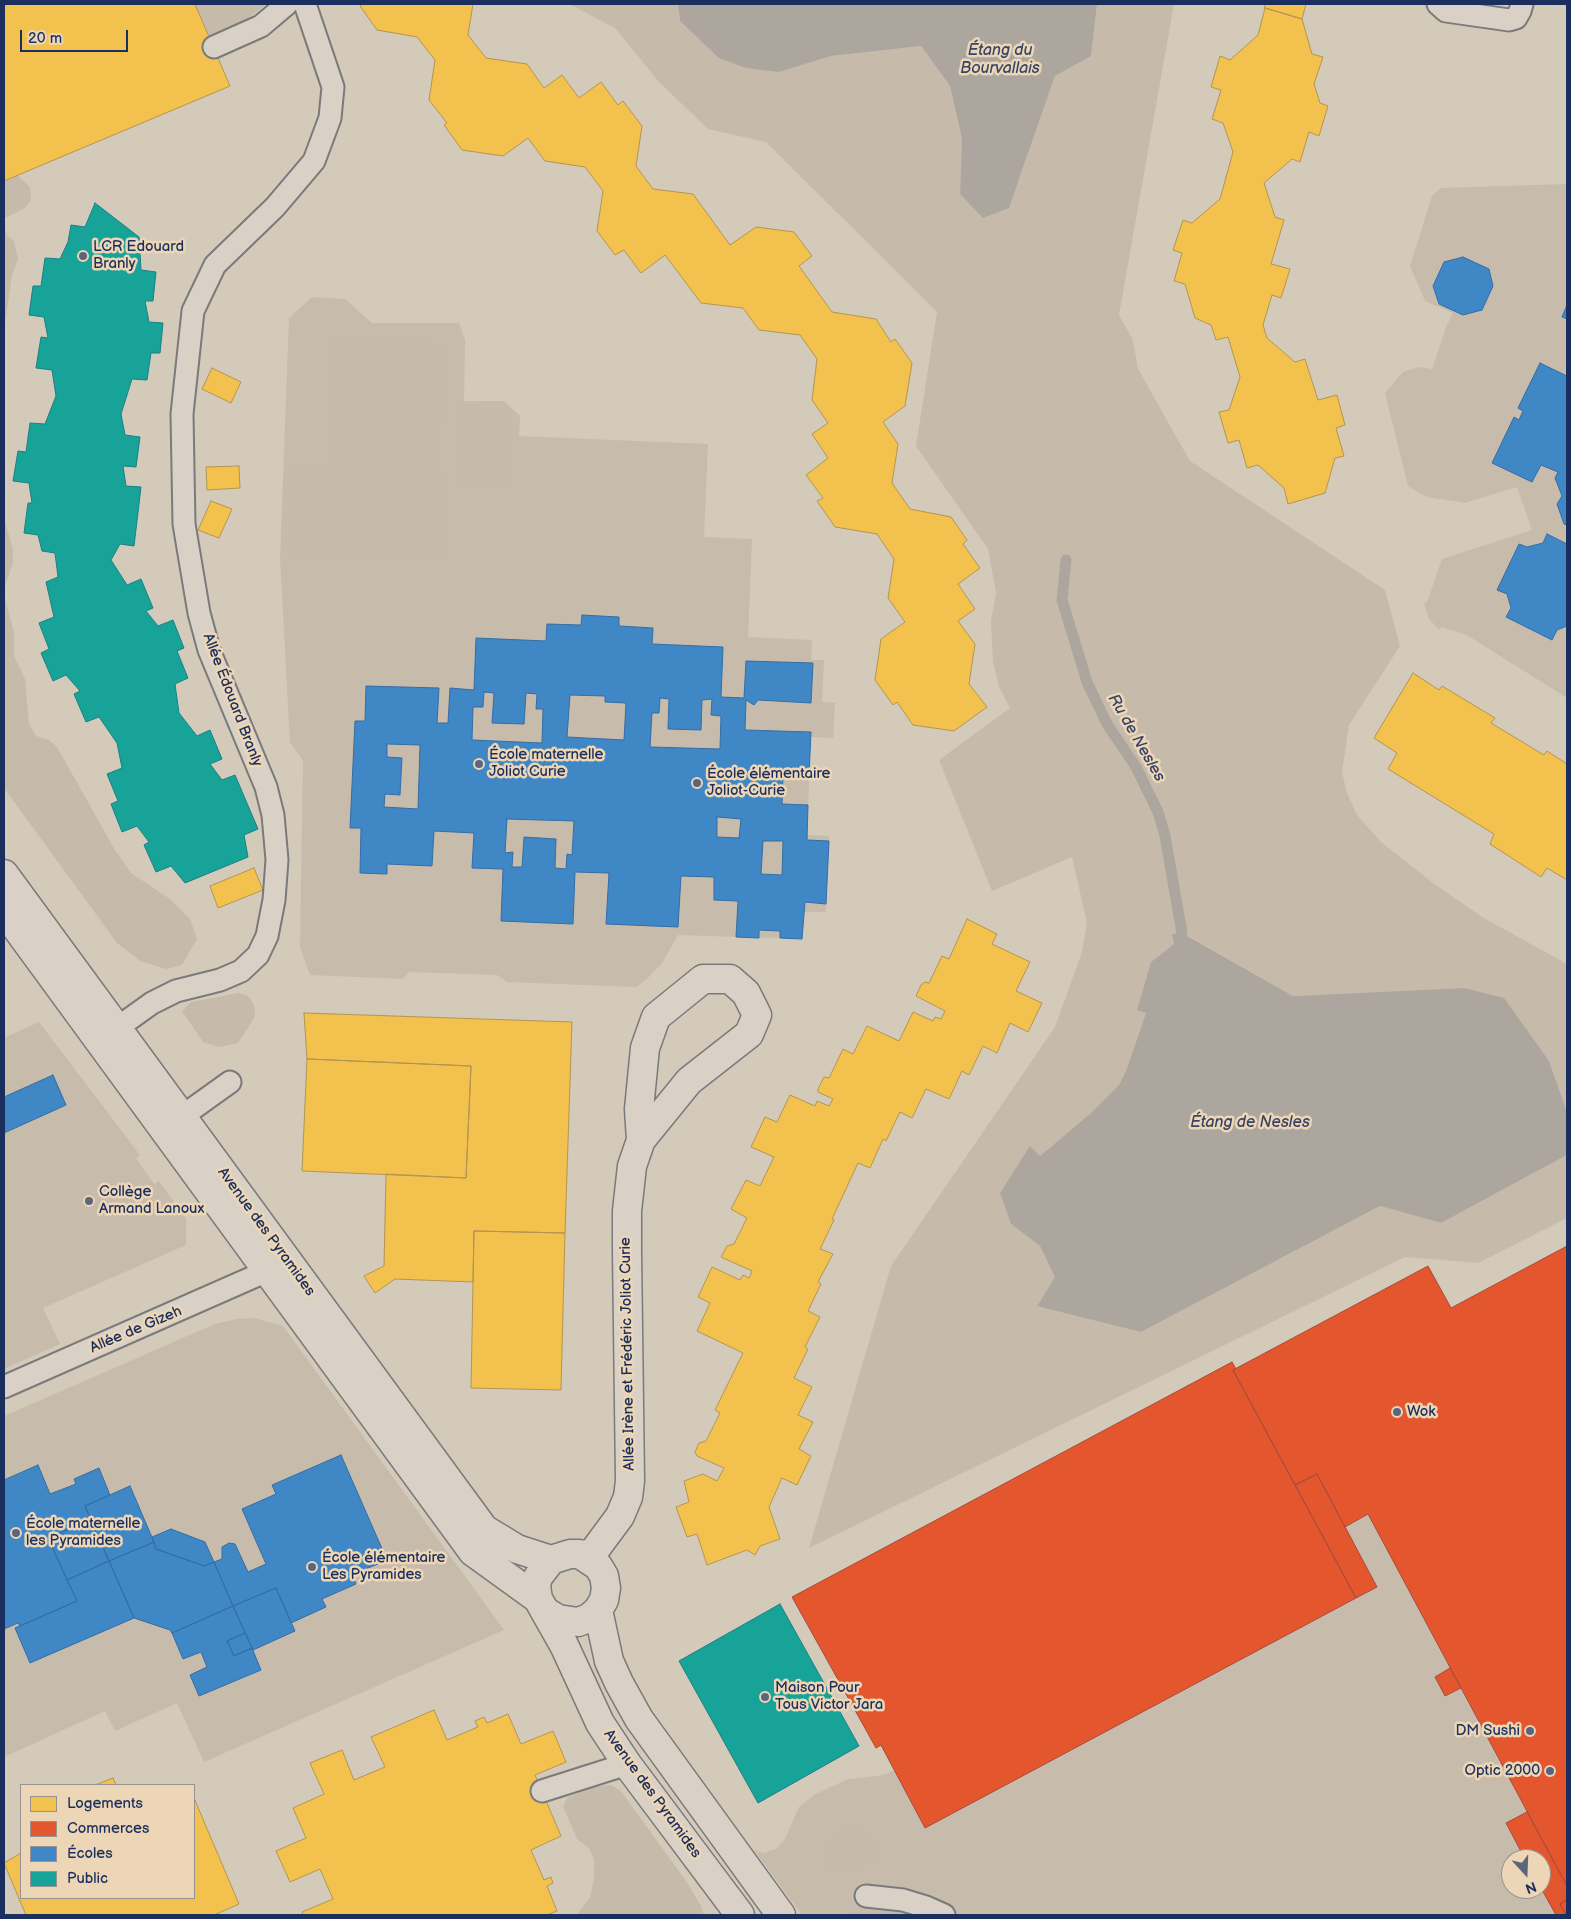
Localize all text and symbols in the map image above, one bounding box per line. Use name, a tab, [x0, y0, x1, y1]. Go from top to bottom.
scale bar	[22, 20, 130, 52]
text: 20 m	[28, 29, 62, 48]
water label: Étang du Bourvallais	[960, 41, 1040, 79]
place label: LCR Edouard Branly	[93, 238, 184, 273]
marker: LCR Edouard Branly	[77, 250, 89, 262]
street label: Allée Édouard Branly	[198, 631, 266, 769]
water label: Ru de Nesles	[1103, 691, 1169, 785]
place label: École maternelle Joliot Curie	[489, 746, 603, 781]
marker: École maternelle Joliot Curie	[473, 758, 485, 770]
place label: École élémentaire Joliot-Curie	[707, 765, 830, 800]
marker: École élémentaire Joliot-Curie	[691, 777, 703, 789]
water label: Étang de Nesles	[1190, 1113, 1310, 1133]
street label: Avenue des Pyramides	[213, 1164, 319, 1300]
place label: Collège Armand Lanoux	[99, 1183, 204, 1218]
marker: Collège Armand Lanoux	[83, 1195, 95, 1207]
street label: Allée Irène et Frédéric Joliot Curie	[617, 1237, 639, 1471]
street label: Allée de Gizeh	[87, 1303, 185, 1357]
place label: Wok	[1407, 1403, 1436, 1421]
marker: Wok	[1391, 1406, 1403, 1418]
place label: École maternelle les Pyramides	[26, 1515, 140, 1550]
marker: École maternelle les Pyramides	[10, 1527, 22, 1539]
place label: École élémentaire Les Pyramides	[322, 1549, 445, 1584]
marker: École élémentaire Les Pyramides	[306, 1561, 318, 1573]
place label: Maison Pour Tous Victor Jara	[775, 1679, 883, 1714]
marker: Maison Pour Tous Victor Jara	[759, 1691, 771, 1703]
place label: DM Sushi	[1455, 1722, 1520, 1740]
marker: DM Sushi	[1524, 1725, 1536, 1737]
street label: Avenue des Pyramides	[599, 1726, 705, 1862]
place label: Optic 2000	[1465, 1762, 1540, 1780]
marker: Optic 2000	[1544, 1765, 1556, 1777]
legend	[20, 1784, 195, 1899]
text: Logements	[67, 1794, 143, 1813]
text: Commerces	[67, 1819, 149, 1838]
text: Écoles	[67, 1844, 113, 1863]
north arrow	[1501, 1849, 1551, 1899]
text: Public	[67, 1869, 108, 1888]
text: N	[1523, 1878, 1539, 1897]

